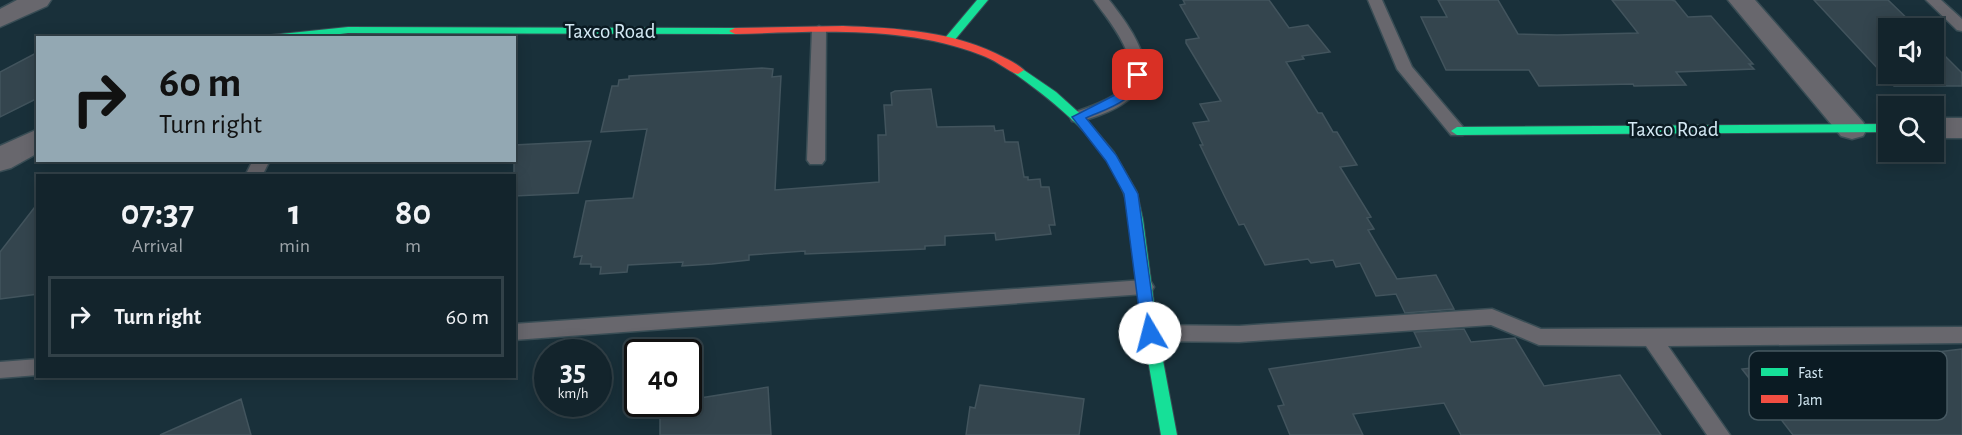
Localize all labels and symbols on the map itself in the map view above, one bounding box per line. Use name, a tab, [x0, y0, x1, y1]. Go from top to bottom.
street label: Taxco Road	[564, 21, 656, 42]
pin	[1112, 49, 1163, 100]
street label: Taxco Road	[1627, 119, 1719, 140]
position arrow	[1118, 301, 1182, 365]
speed limit sign: 40	[624, 339, 702, 417]
legend	[1749, 351, 1947, 420]
text: Fast	[1798, 365, 1823, 381]
text: Jam	[1798, 392, 1823, 408]

